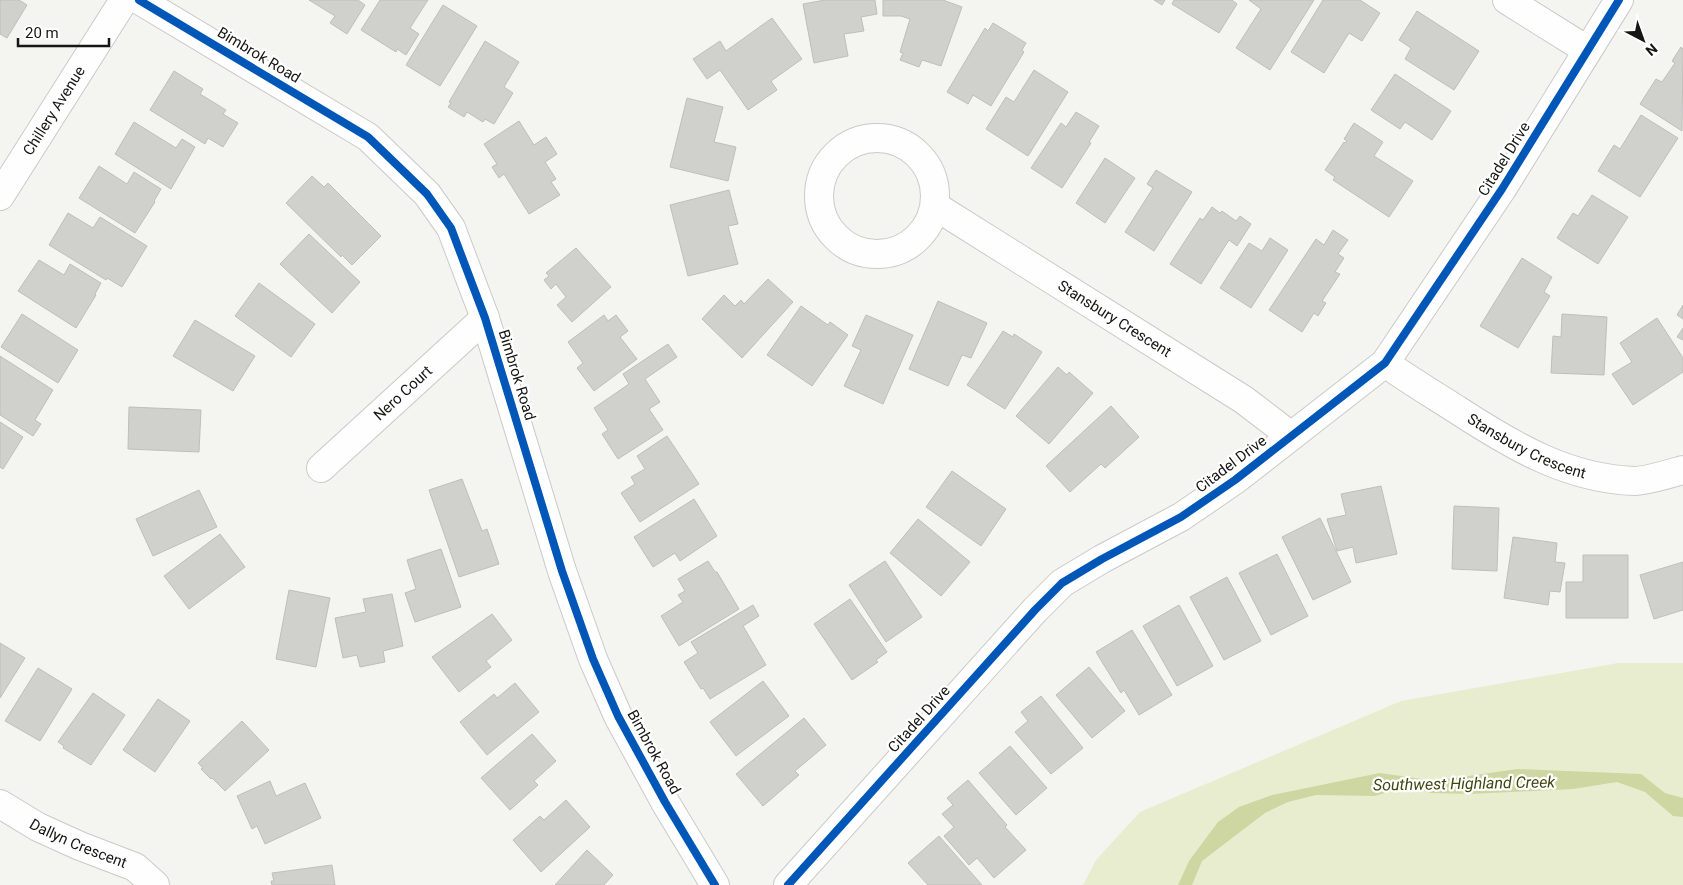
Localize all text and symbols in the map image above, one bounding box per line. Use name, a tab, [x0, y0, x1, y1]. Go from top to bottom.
scale bar	[18, 15, 109, 47]
north arrow	[1618, 15, 1668, 65]
street label: Bimbrok Road	[214, 23, 304, 87]
text: 20 m	[25, 24, 59, 42]
text: N	[1643, 41, 1661, 59]
street label: Chillery Avenue	[19, 63, 89, 159]
street label: Citadel Drive	[1474, 119, 1534, 199]
street label: Stansbury Crescent	[1055, 276, 1175, 361]
street label: Bimbrok Road	[495, 328, 539, 422]
street label: Nero Court	[370, 362, 436, 424]
street label: Stansbury Crescent	[1464, 410, 1588, 483]
street label: Citadel Drive	[1192, 432, 1270, 496]
street label: Citadel Drive	[884, 682, 954, 756]
street label: Bimbrok Road	[623, 707, 685, 797]
water label: Southwest Highland Creek	[1373, 772, 1556, 795]
street label: Dallyn Crescent	[26, 815, 129, 872]

